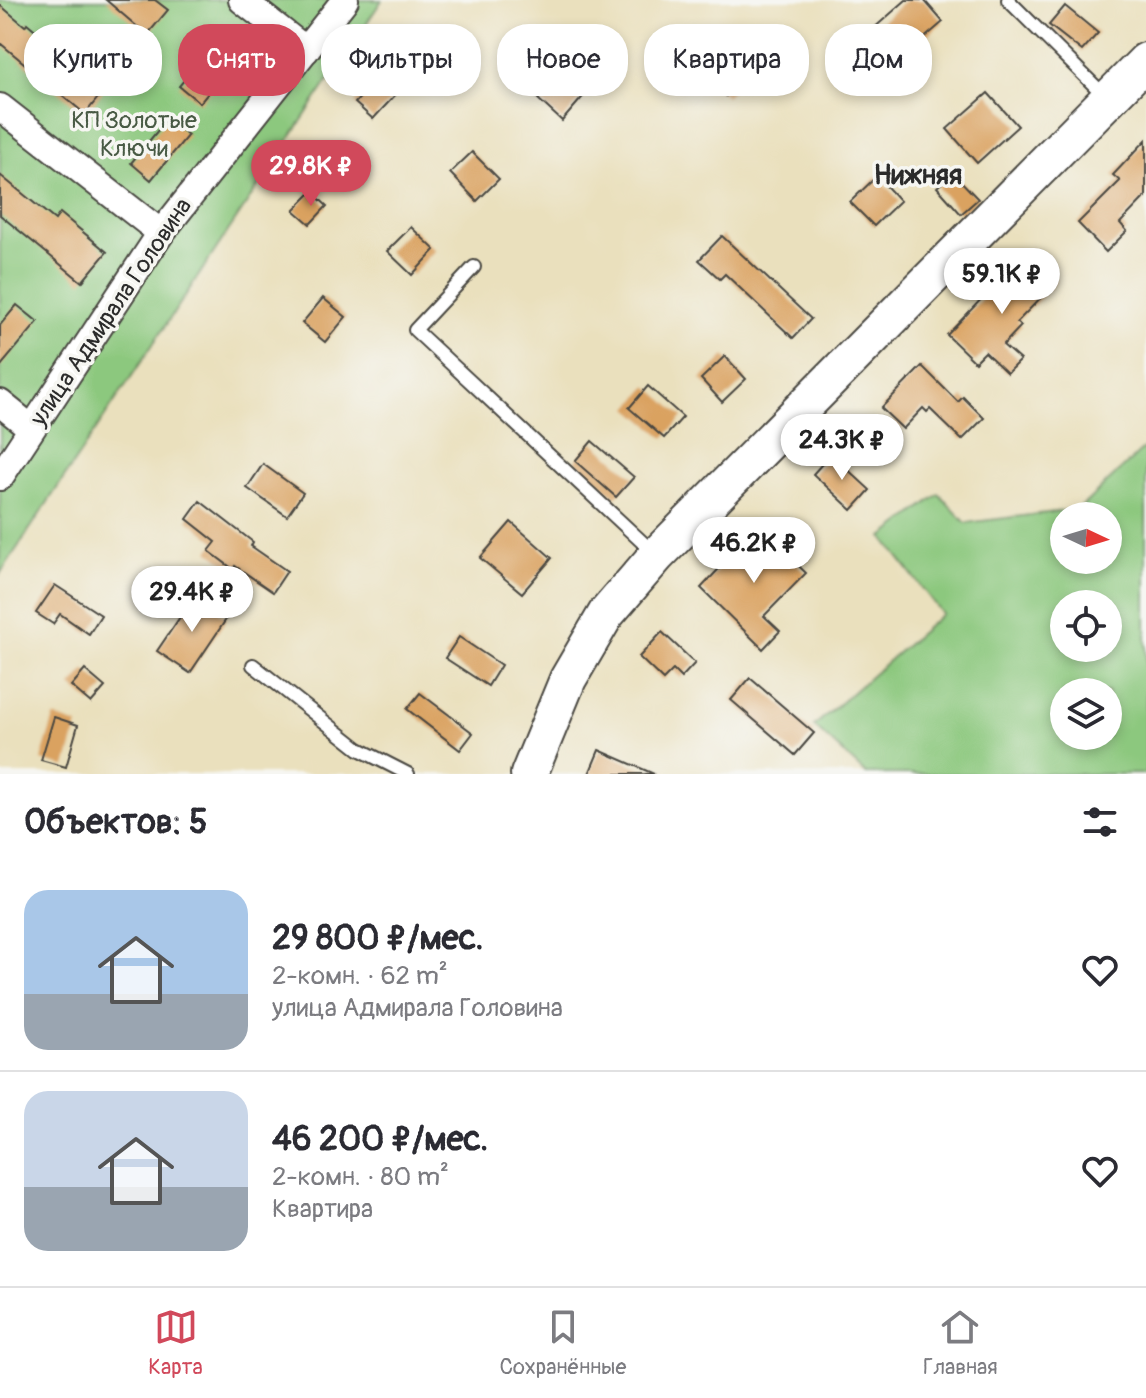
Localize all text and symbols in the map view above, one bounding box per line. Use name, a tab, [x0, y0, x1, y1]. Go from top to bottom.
chip: Купить	[24, 24, 162, 96]
chip: Снять	[178, 24, 305, 96]
chip: Фильтры	[321, 24, 481, 96]
chip: Новое	[497, 24, 628, 96]
chip: Квартира	[644, 24, 809, 96]
chip: Дом	[825, 24, 932, 96]
park label: КП Золотые Ключи	[71, 106, 197, 163]
pin: 29.8K ₽	[237, 140, 385, 208]
text: 29.8K ₽	[269, 150, 353, 182]
district label: Нижняя	[874, 158, 962, 193]
street label: улица Адмирала Головина	[23, 193, 198, 432]
pin: 59.1K ₽	[928, 248, 1076, 316]
text: 59.1K ₽	[962, 258, 1042, 290]
pin: 24.3K ₽	[768, 414, 916, 482]
text: 24.3K ₽	[799, 424, 885, 456]
north arrow	[1050, 502, 1122, 574]
map controls	[1050, 502, 1122, 750]
pin: 46.2K ₽	[680, 517, 828, 585]
text: 46.2K ₽	[710, 527, 798, 559]
pin: 29.4K ₽	[118, 566, 266, 634]
text: 29.4K ₽	[149, 576, 235, 608]
button: locate	[1050, 590, 1122, 662]
button: layers	[1050, 678, 1122, 750]
icon: filters	[1078, 800, 1122, 844]
text: Объектов: 5	[24, 801, 207, 844]
text: 29 800 ₽/мес.	[272, 917, 483, 960]
icon: home	[88, 922, 184, 1018]
icon: heart	[1078, 948, 1122, 992]
text: 2-комн. · 62 m²	[272, 960, 448, 992]
text: улица Адмирала Головина	[272, 992, 563, 1024]
text: 46 200 ₽/мес.	[272, 1118, 488, 1161]
icon: home	[88, 1123, 184, 1219]
icon: heart	[1078, 1149, 1122, 1193]
text: 2-комн. · 80 m²	[272, 1161, 449, 1193]
text: Квартира	[272, 1193, 373, 1225]
tab: Карта	[148, 1305, 203, 1381]
tab: Сохранённые	[499, 1305, 626, 1381]
tab: Главная	[923, 1305, 998, 1381]

